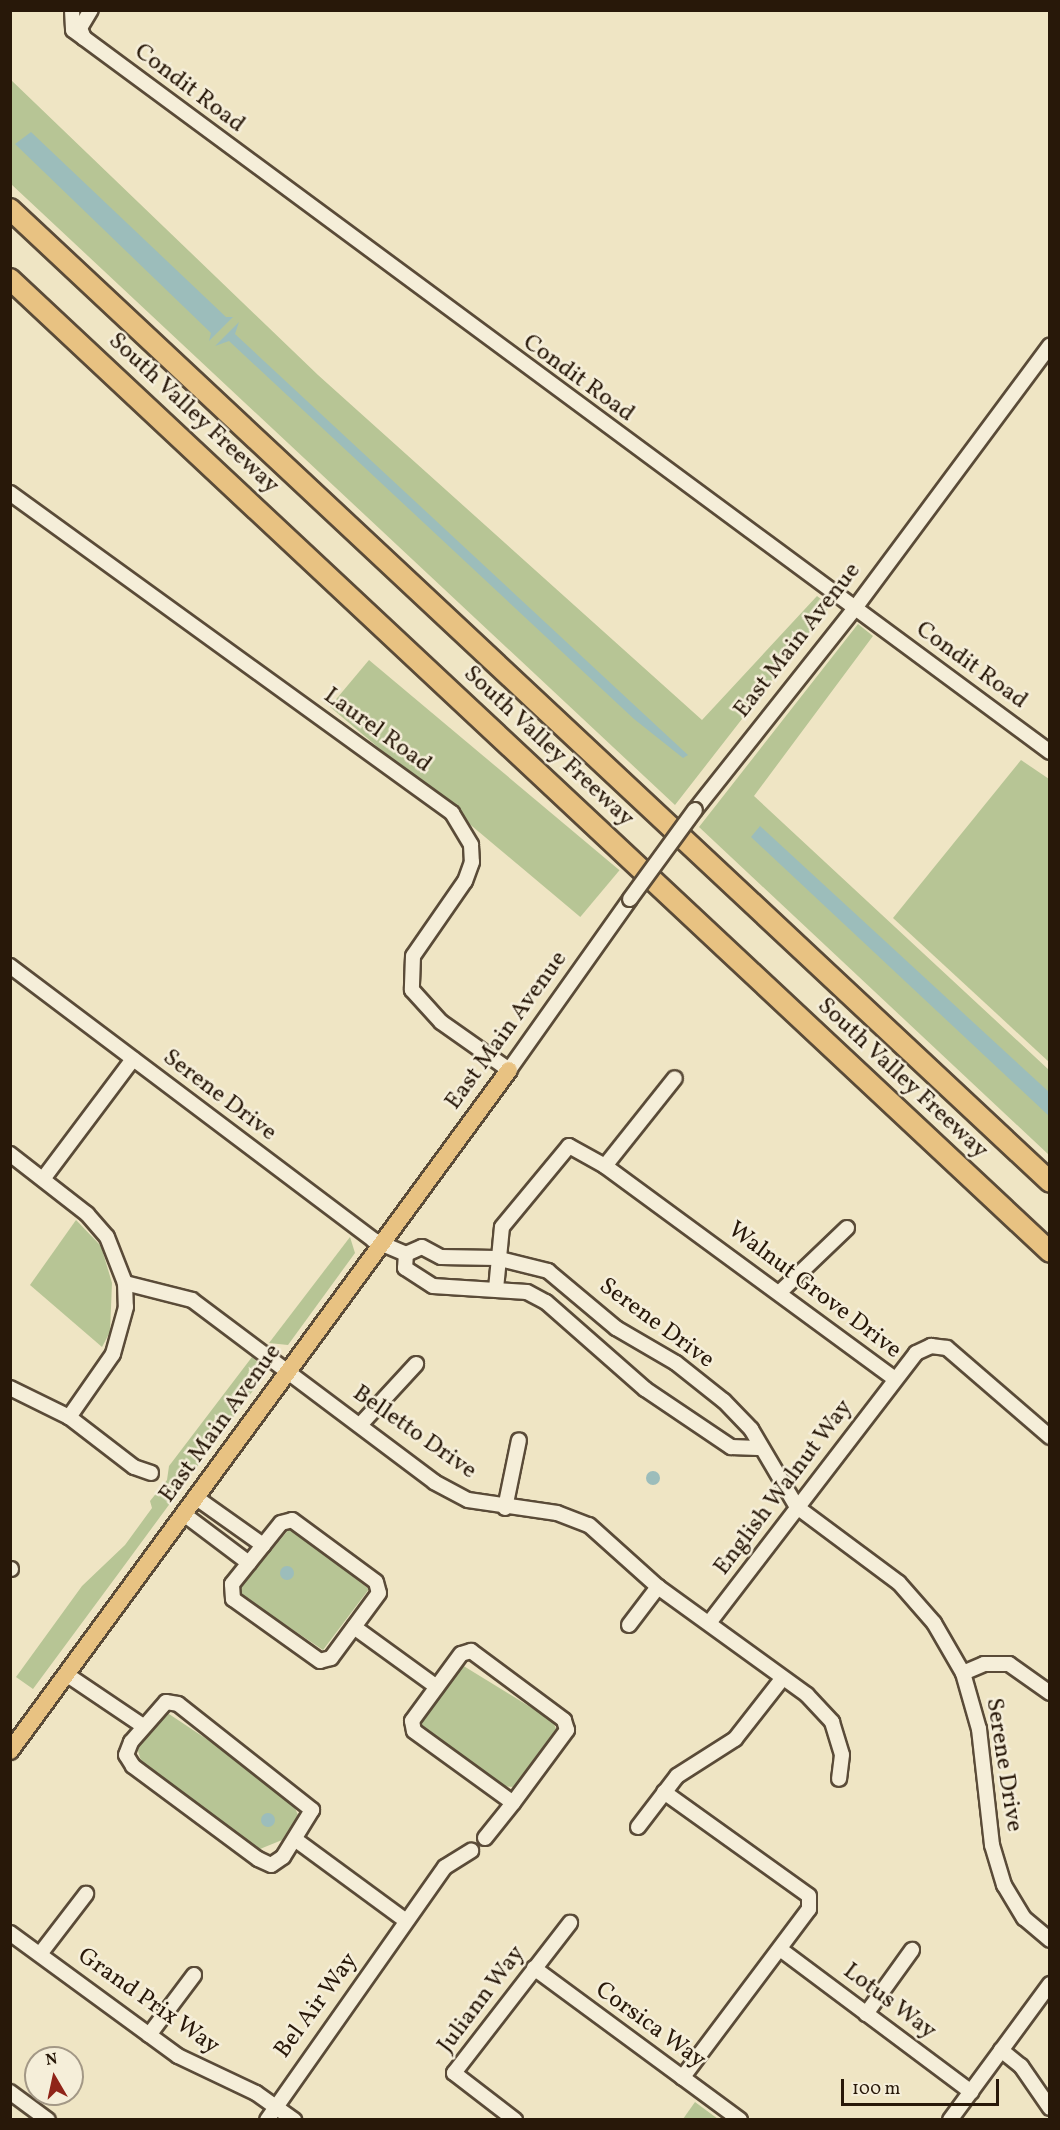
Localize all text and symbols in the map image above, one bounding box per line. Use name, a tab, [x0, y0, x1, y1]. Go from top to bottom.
street label: Condit Road	[128, 38, 250, 140]
street label: South Valley Freeway	[101, 327, 285, 501]
street label: Condit Road	[517, 329, 639, 429]
street label: East Main Avenue	[728, 558, 868, 724]
street label: Condit Road	[910, 616, 1032, 716]
street label: South Valley Freeway	[456, 660, 640, 834]
street label: Laurel Road	[317, 682, 437, 780]
street label: East Main Avenue	[440, 946, 574, 1116]
street label: South Valley Freeway	[810, 992, 994, 1166]
street label: Serene Drive	[156, 1044, 282, 1148]
street label: Walnut Grove Drive	[721, 1216, 907, 1366]
street label: Serene Drive	[593, 1273, 719, 1375]
street label: East Main Avenue	[154, 1339, 288, 1509]
street label: Belletto Drive	[347, 1380, 481, 1486]
street label: English Walnut Way	[708, 1394, 860, 1582]
street label: Serene Drive	[978, 1696, 1028, 1834]
street label: Juliann Way	[432, 1940, 532, 2060]
street label: Grand Prix Way	[71, 1942, 225, 2062]
street label: Bel Air Way	[269, 1947, 365, 2065]
street label: Lotus Way	[836, 1957, 942, 2047]
street label: Corsica Way	[589, 1976, 711, 2076]
north arrow	[24, 2046, 84, 2106]
text: N	[44, 2048, 59, 2072]
scale bar	[844, 2067, 1002, 2105]
text: 100 m	[852, 2077, 901, 2102]

